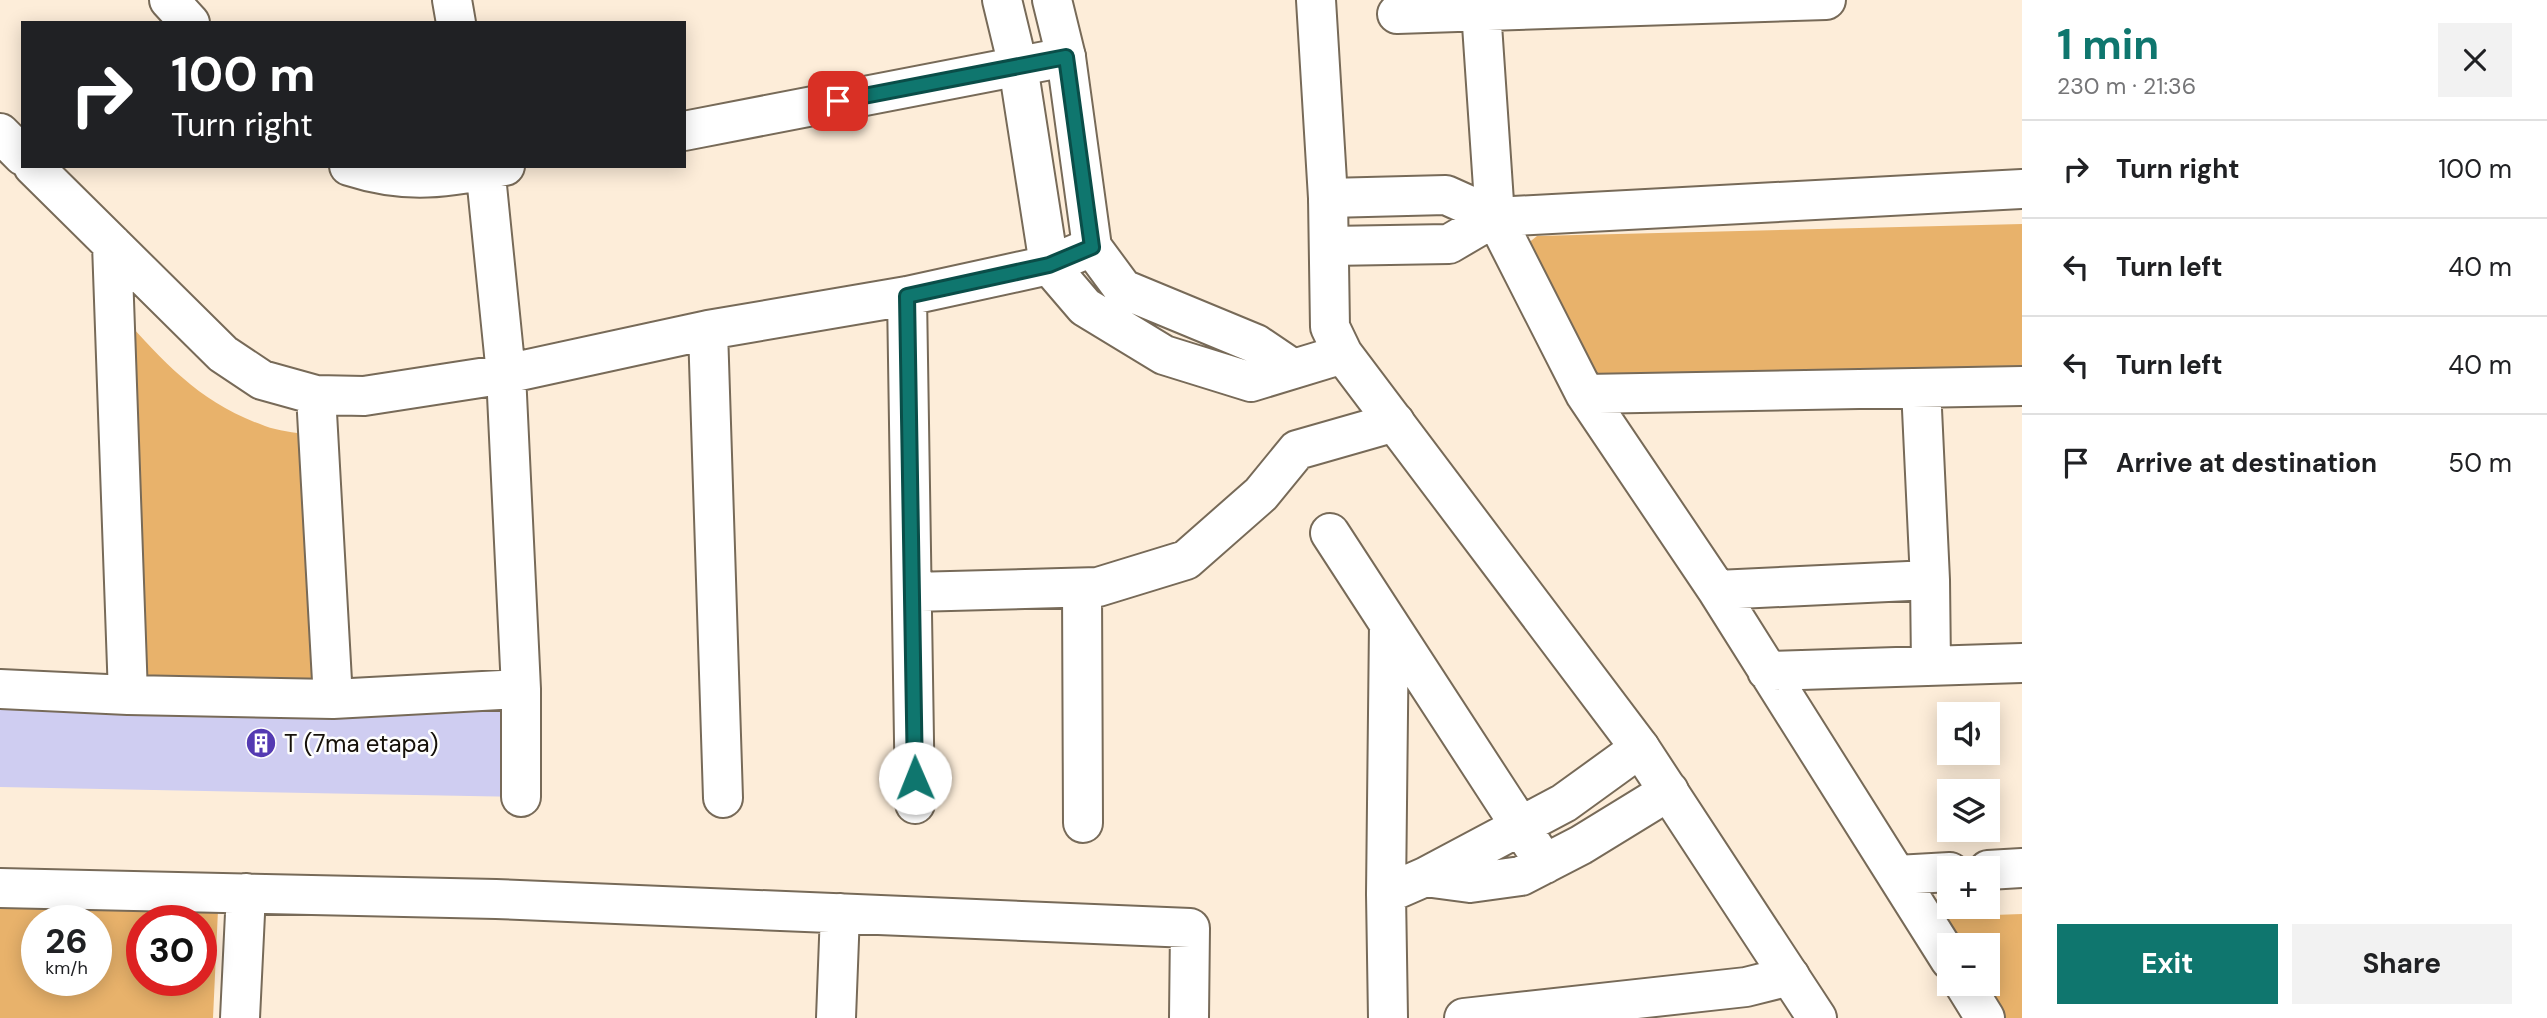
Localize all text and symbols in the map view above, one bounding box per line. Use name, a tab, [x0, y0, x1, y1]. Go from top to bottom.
text: 1 min	[2057, 17, 2159, 72]
button: close	[2438, 23, 2512, 97]
text: 100 m	[171, 42, 315, 106]
icon: right	[56, 49, 147, 140]
pin	[808, 71, 868, 131]
text: 230 m · 21:36	[2057, 71, 2196, 101]
icon: arrive	[819, 82, 857, 120]
text: Turn right	[171, 104, 313, 146]
icon: right	[2057, 150, 2095, 188]
text: Turn right	[2116, 152, 2240, 186]
text: 100 m	[2438, 152, 2512, 186]
icon: left	[2057, 248, 2095, 286]
text: Turn left	[2116, 250, 2223, 284]
text: 40 m	[2448, 250, 2512, 284]
icon: left	[2057, 346, 2095, 384]
text: Turn left	[2116, 348, 2223, 382]
text: 40 m	[2448, 348, 2512, 382]
icon: arrive	[2057, 444, 2095, 482]
text: Arrive at destination	[2116, 446, 2377, 480]
text: 50 m	[2448, 446, 2512, 480]
map controls	[1937, 702, 2000, 996]
button: sound	[1937, 702, 2000, 765]
building icon: T (7ma etapa)	[244, 726, 278, 760]
place label: T (7ma etapa)	[284, 728, 439, 759]
position arrow	[878, 741, 952, 815]
button: layers	[1937, 779, 2000, 842]
button: +	[1937, 856, 2000, 919]
speed limit sign: 30	[126, 905, 217, 996]
text: 26	[45, 918, 88, 964]
button: Exit	[2057, 924, 2278, 1004]
button: Share	[2292, 924, 2512, 1004]
button: −	[1937, 933, 2000, 996]
text: km/h	[45, 956, 88, 980]

